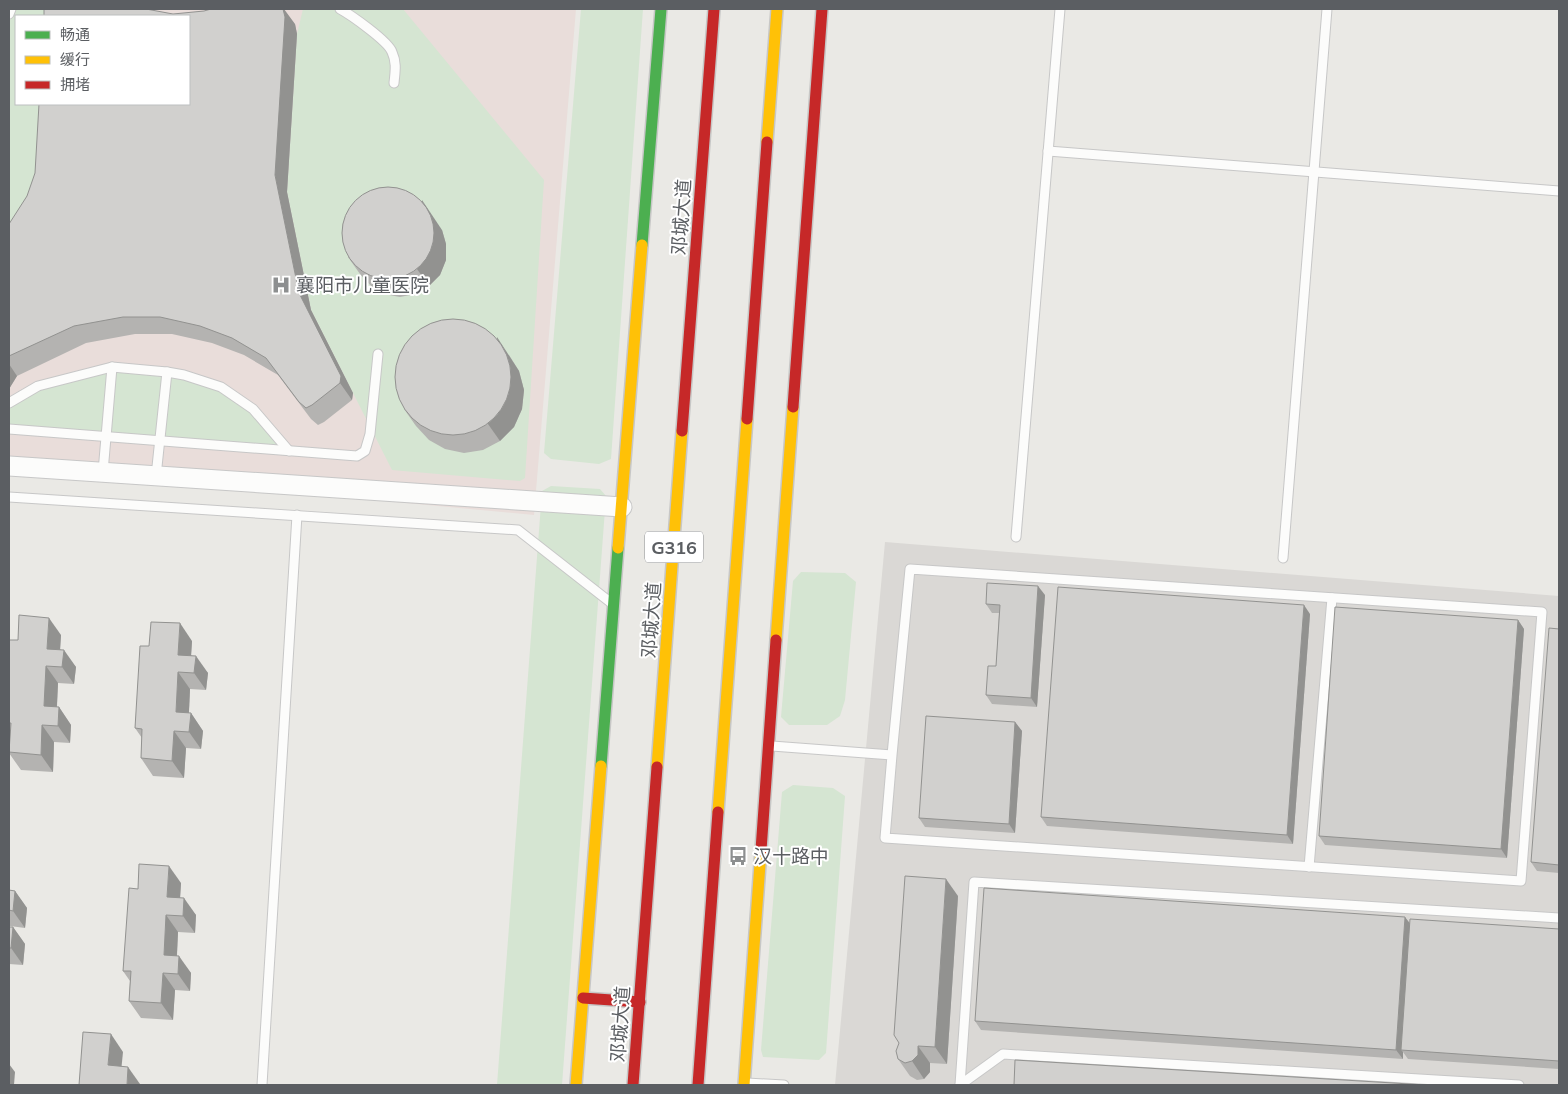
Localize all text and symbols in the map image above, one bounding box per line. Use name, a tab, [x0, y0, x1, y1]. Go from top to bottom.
legend	[15, 15, 190, 105]
text: 畅通	[60, 25, 90, 44]
text: 缓行	[60, 50, 90, 69]
text: 拥堵	[60, 75, 90, 94]
street label: 邓城大道	[666, 178, 696, 256]
place label: 襄阳市儿童医院	[296, 273, 429, 297]
hospital icon: 襄阳市儿童医院	[270, 274, 292, 296]
road number: G316	[645, 532, 703, 562]
street label: 邓城大道	[636, 581, 666, 659]
place label: 汉十路中	[753, 844, 829, 868]
bus stop icon: 汉十路中	[727, 845, 749, 867]
street label: 邓城大道	[605, 985, 635, 1063]

